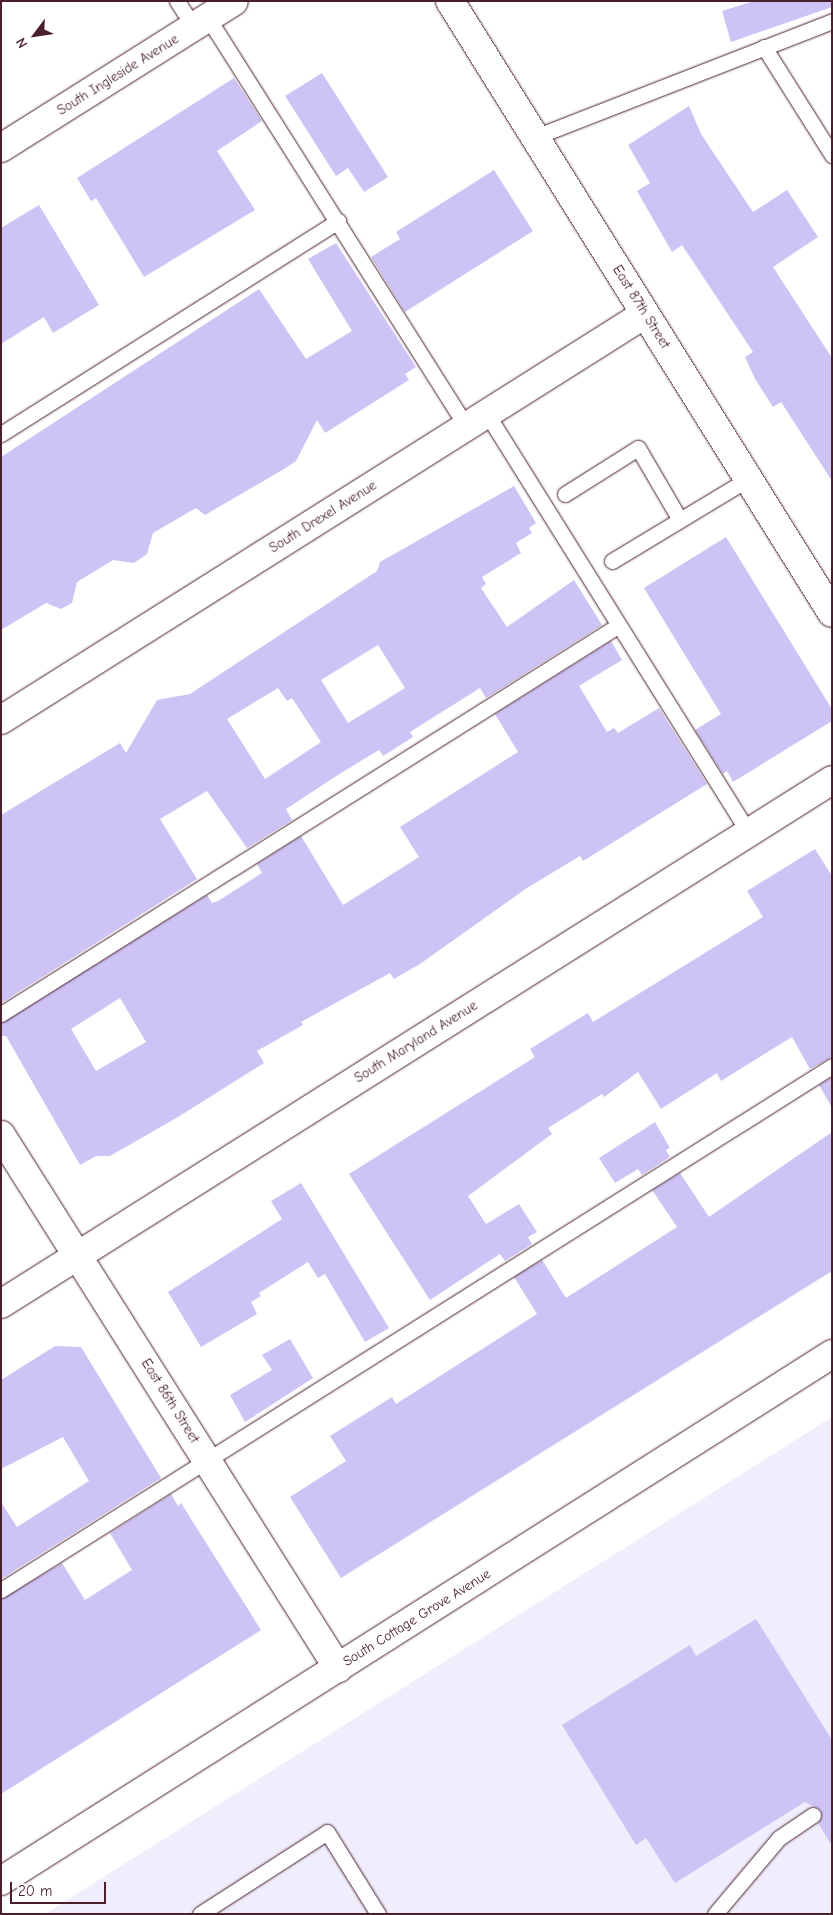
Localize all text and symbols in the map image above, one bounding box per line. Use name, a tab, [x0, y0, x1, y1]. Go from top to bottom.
north arrow	[10, 10, 60, 60]
street label: South Ingleside Avenue	[54, 31, 182, 119]
text: N	[12, 35, 31, 51]
street label: East 87th Street	[609, 262, 673, 352]
street label: South Drexel Avenue	[266, 477, 380, 557]
street label: South Maryland Avenue	[351, 997, 481, 1087]
street label: East 86th Street	[137, 1356, 203, 1446]
street label: South Cottage Grove Avenue	[340, 1566, 494, 1670]
scale bar	[12, 1872, 109, 1904]
text: 20 m	[18, 1882, 52, 1900]

